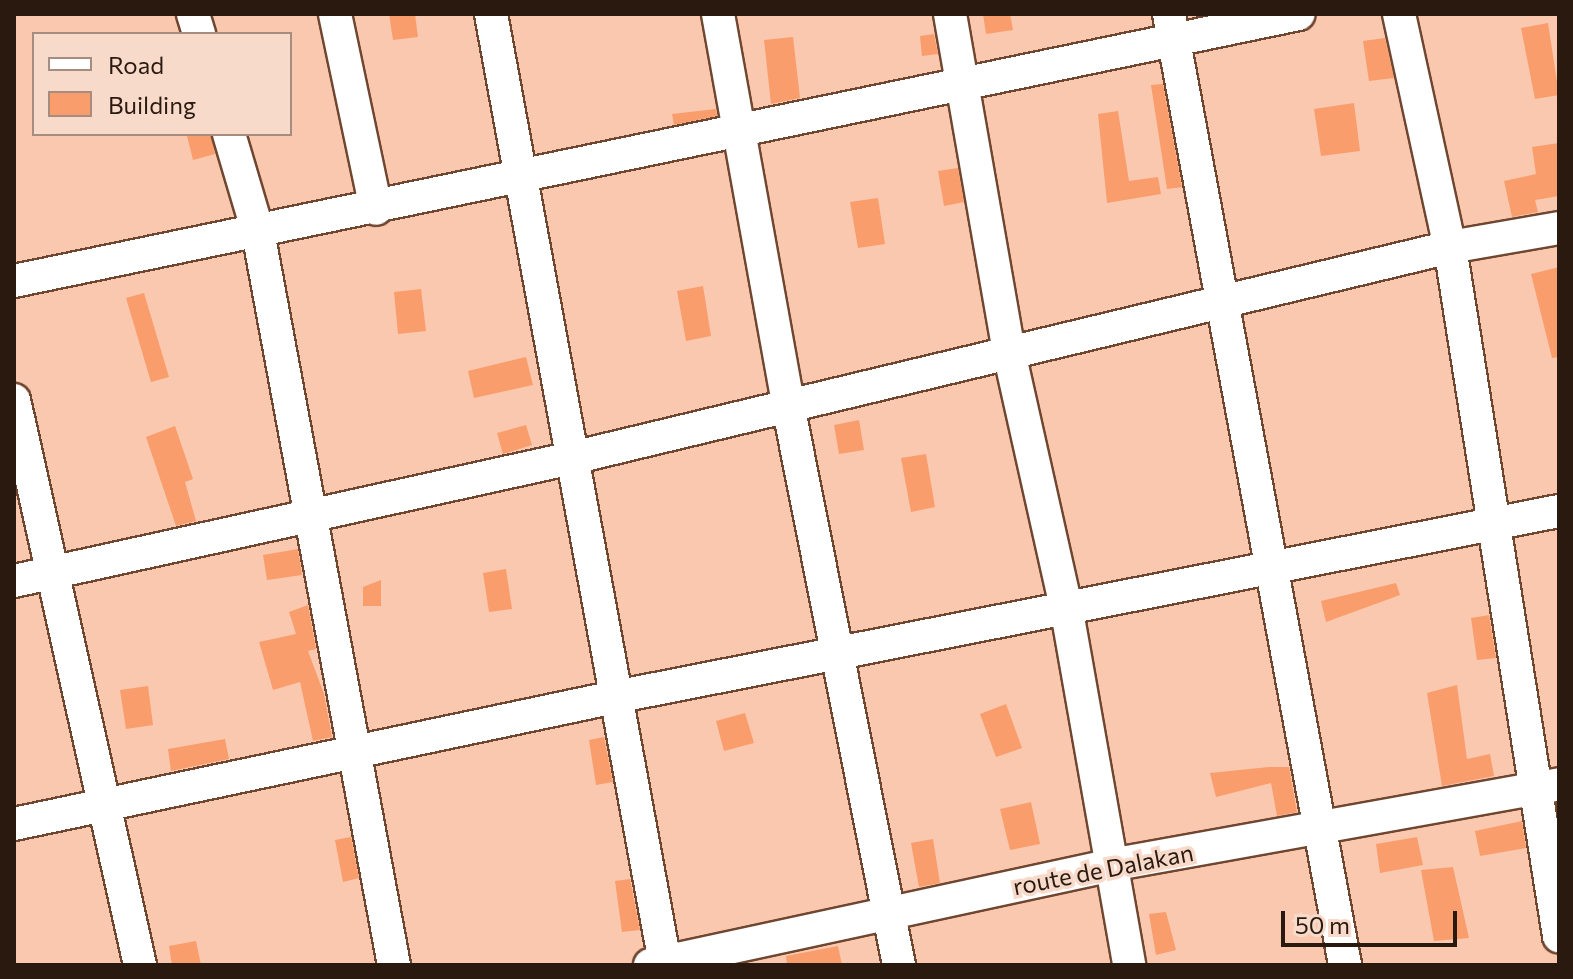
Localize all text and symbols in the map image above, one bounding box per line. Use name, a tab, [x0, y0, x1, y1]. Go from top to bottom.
legend	[32, 32, 292, 136]
text: Road	[108, 50, 164, 79]
text: Building	[108, 90, 196, 119]
street label: route de Dalakan	[1010, 837, 1196, 901]
scale bar	[1285, 895, 1461, 945]
text: 50 m	[1295, 910, 1350, 939]

